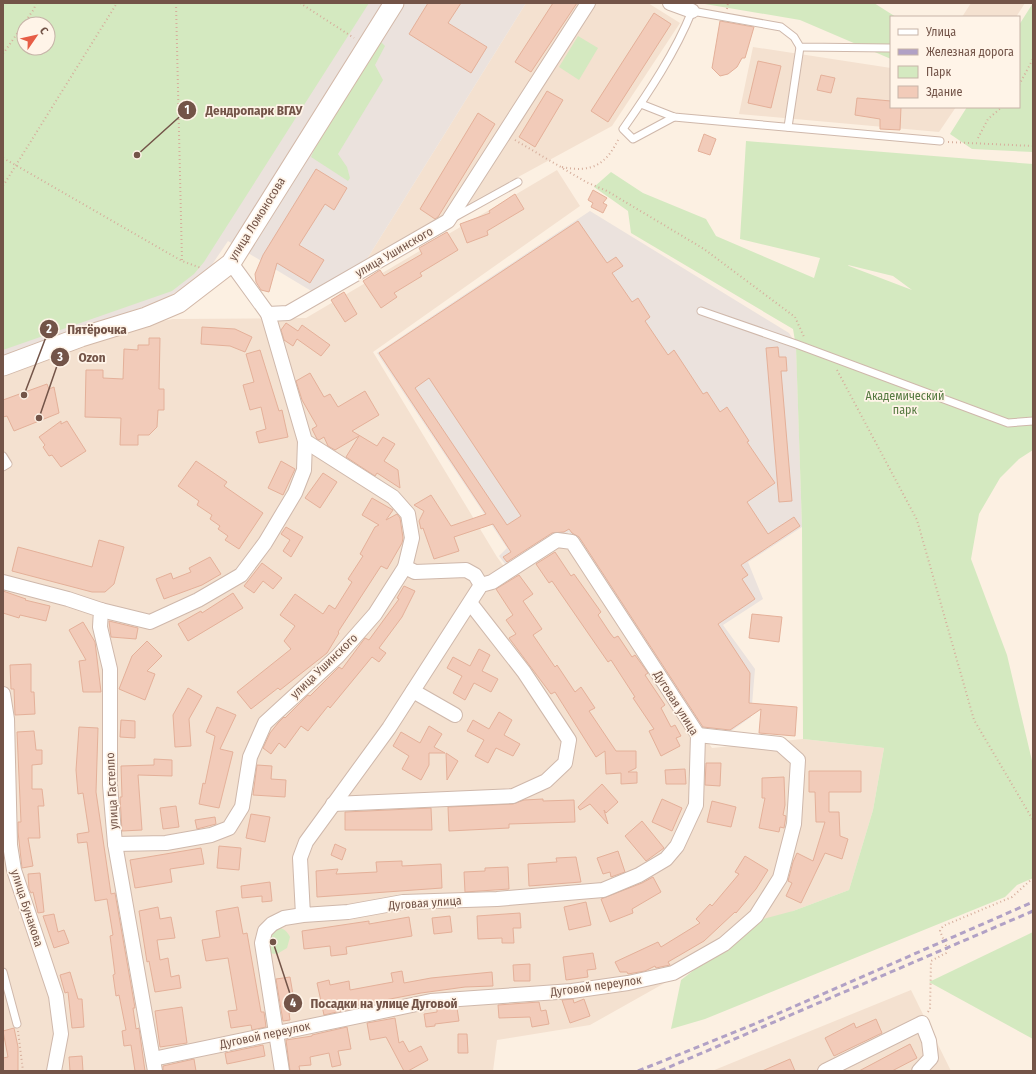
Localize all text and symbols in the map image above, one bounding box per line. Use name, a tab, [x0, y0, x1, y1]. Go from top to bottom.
north arrow	[16, 16, 56, 56]
legend	[890, 16, 1020, 108]
text: С	[37, 25, 51, 37]
text: Улица	[925, 25, 956, 39]
text: Железная дорога	[926, 45, 1014, 59]
text: Парк	[926, 65, 952, 79]
text: Здание	[926, 85, 962, 99]
callout: Дендропарк ВГАУ	[177, 98, 310, 123]
text: 1	[184, 103, 190, 117]
text: Дендропарк ВГАУ	[205, 103, 304, 118]
street label: улица Ломоносова	[226, 175, 288, 263]
street label: улица Ушинского	[353, 224, 435, 280]
callout: Пятёрочка	[39, 317, 134, 342]
text: 2	[45, 322, 52, 336]
text: Пятёрочка	[67, 322, 127, 337]
callout: Ozon	[50, 345, 114, 370]
text: 3	[56, 350, 63, 364]
text: Ozon	[78, 350, 106, 365]
park label: Академический парк	[866, 389, 944, 417]
street label: улица Ушинского	[288, 631, 360, 701]
street label: Дуговая улица	[650, 667, 701, 738]
street label: улица Гастелло	[103, 752, 121, 830]
street label: улица Бунакова	[8, 868, 46, 949]
street label: Дуговая улица	[387, 893, 462, 913]
street label: Дуговой переулок	[548, 973, 643, 999]
callout: Посадки на улице Дуговой	[283, 991, 466, 1016]
text: 4	[290, 996, 296, 1010]
text: Посадки на улице Дуговой	[310, 996, 458, 1011]
street label: Дуговой переулок	[218, 1019, 312, 1052]

